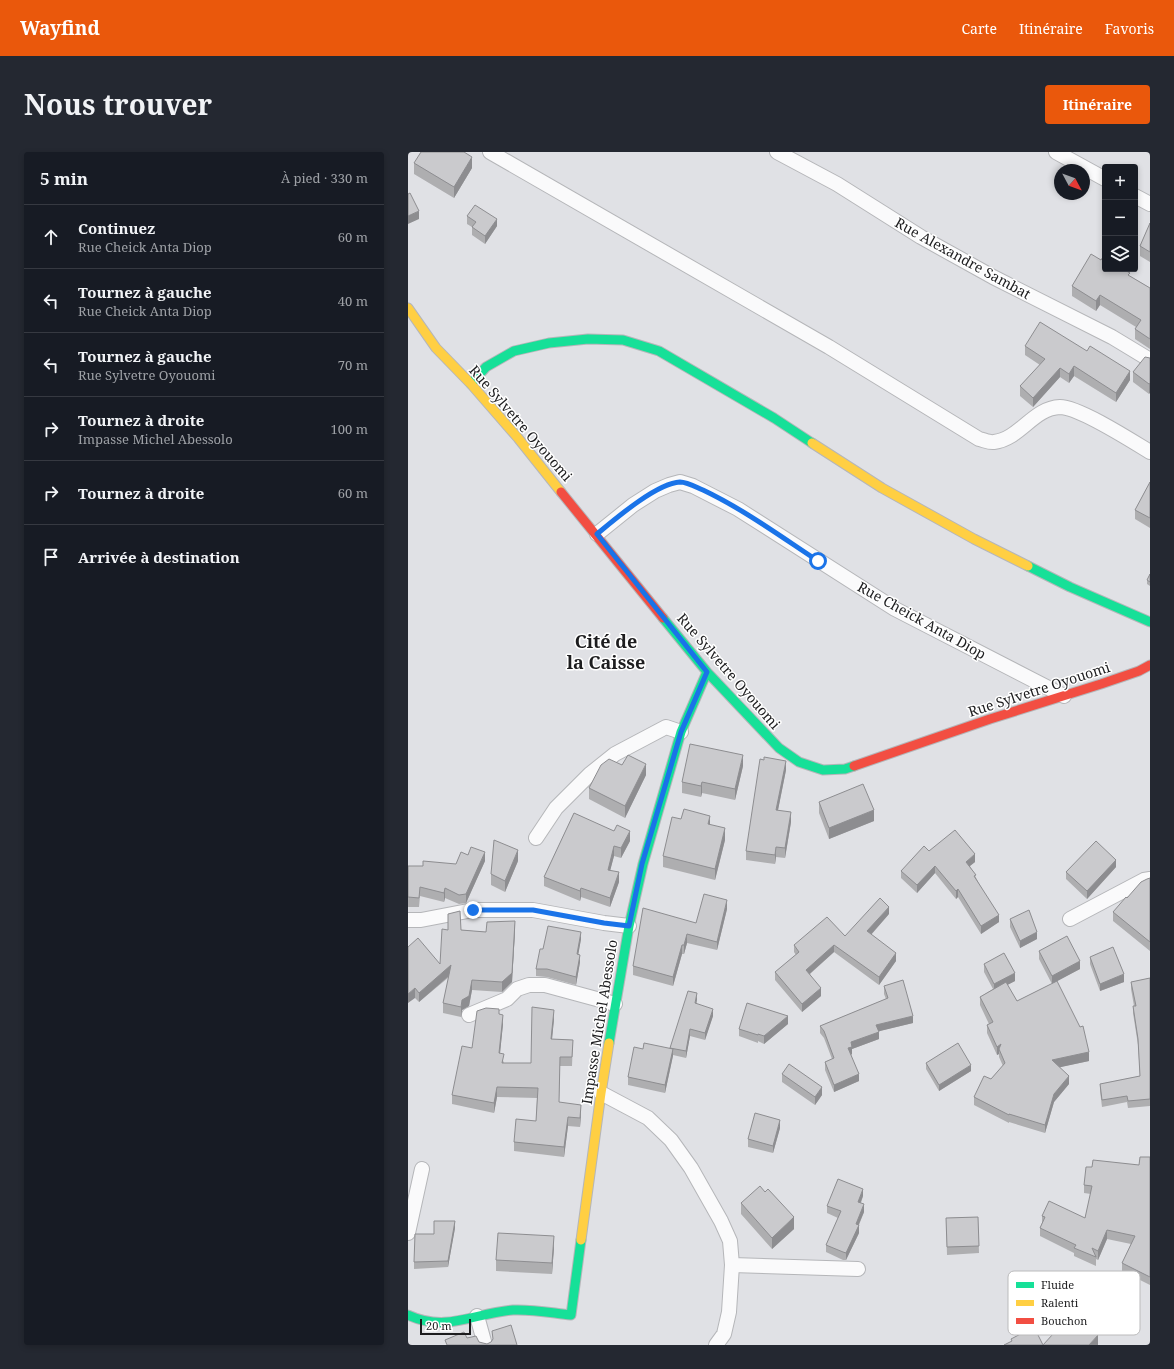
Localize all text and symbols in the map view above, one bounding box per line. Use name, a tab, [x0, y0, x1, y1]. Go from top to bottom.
text: Wayfind	[20, 15, 100, 41]
text: Carte	[962, 19, 997, 38]
text: Itinéraire	[1019, 19, 1083, 38]
text: Favoris	[1105, 19, 1154, 38]
text: Nous trouver	[24, 85, 212, 123]
button: Itinéraire	[1045, 85, 1150, 124]
north arrow	[1054, 164, 1090, 200]
map controls	[1102, 164, 1138, 272]
button: +	[1102, 164, 1138, 200]
text: 5 min	[40, 167, 88, 190]
text: À pied · 330 m	[281, 169, 368, 187]
button: −	[1102, 200, 1138, 236]
street label: Rue Alexandre Sambat	[892, 213, 1034, 303]
text: Continuez	[78, 218, 155, 238]
icon: ahead	[40, 226, 62, 248]
text: 60 m	[338, 228, 368, 246]
button: layers	[1102, 236, 1138, 272]
text: Rue Cheick Anta Diop	[78, 238, 212, 256]
text: Tournez à gauche	[78, 282, 212, 302]
icon: left	[40, 290, 62, 312]
text: 40 m	[338, 292, 368, 310]
text: Rue Cheick Anta Diop	[78, 302, 212, 320]
text: Tournez à gauche	[78, 346, 212, 366]
icon: left	[40, 354, 62, 376]
text: 70 m	[338, 356, 368, 374]
street label: Rue Sylvetre Oyouomi	[465, 361, 577, 486]
text: Rue Sylvetre Oyouomi	[78, 366, 216, 384]
text: Tournez à droite	[78, 410, 204, 430]
icon: right	[40, 418, 62, 440]
text: 100 m	[331, 420, 368, 438]
text: Impasse Michel Abessolo	[78, 430, 233, 448]
icon: right	[40, 482, 62, 504]
text: Tournez à droite	[78, 483, 204, 503]
text: 60 m	[338, 484, 368, 502]
icon: arrive	[40, 546, 62, 568]
text: Arrivée à destination	[78, 547, 240, 567]
route start	[809, 552, 827, 570]
street label: Rue Cheick Anta Diop	[854, 577, 990, 663]
street label: Rue Sylvetre Oyouomi	[673, 609, 785, 734]
district label: Cité de la Caisse	[567, 629, 645, 674]
street label: Rue Sylvetre Oyouomi	[966, 657, 1113, 721]
route end	[464, 901, 482, 919]
street label: Impasse Michel Abessolo	[577, 938, 621, 1106]
legend	[1008, 1271, 1140, 1335]
text: Fluide	[1041, 1277, 1074, 1292]
text: Ralenti	[1041, 1295, 1079, 1310]
text: Bouchon	[1041, 1313, 1087, 1328]
scale bar	[420, 1317, 471, 1336]
text: 20 m	[426, 1318, 452, 1333]

